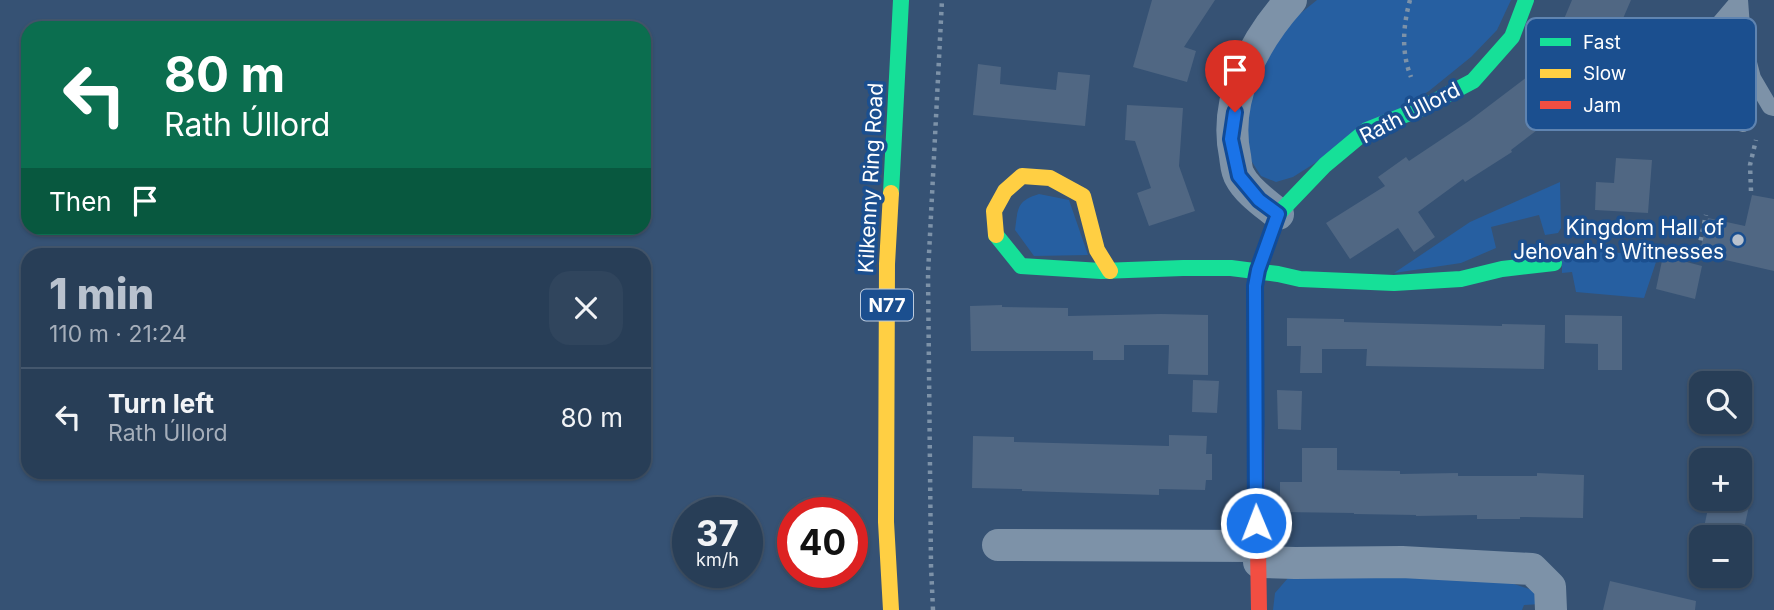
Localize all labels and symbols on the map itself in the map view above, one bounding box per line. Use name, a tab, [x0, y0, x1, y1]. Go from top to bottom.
legend	[1526, 18, 1756, 130]
text: Fast	[1583, 31, 1621, 54]
pin	[1205, 40, 1265, 112]
text: Slow	[1583, 62, 1626, 85]
street label: Rath Úllord	[1355, 76, 1464, 148]
street label: Kilkenny Ring Road	[853, 82, 888, 274]
text: Jam	[1583, 94, 1621, 117]
place label: Kingdom Hall of Jehovah's Witnesses	[1513, 215, 1724, 264]
marker: Kingdom Hall of Jehovah's Witnesses	[1730, 232, 1746, 248]
road number: N77	[861, 290, 913, 320]
position arrow	[1219, 486, 1293, 560]
speed limit sign: 40	[777, 497, 868, 588]

